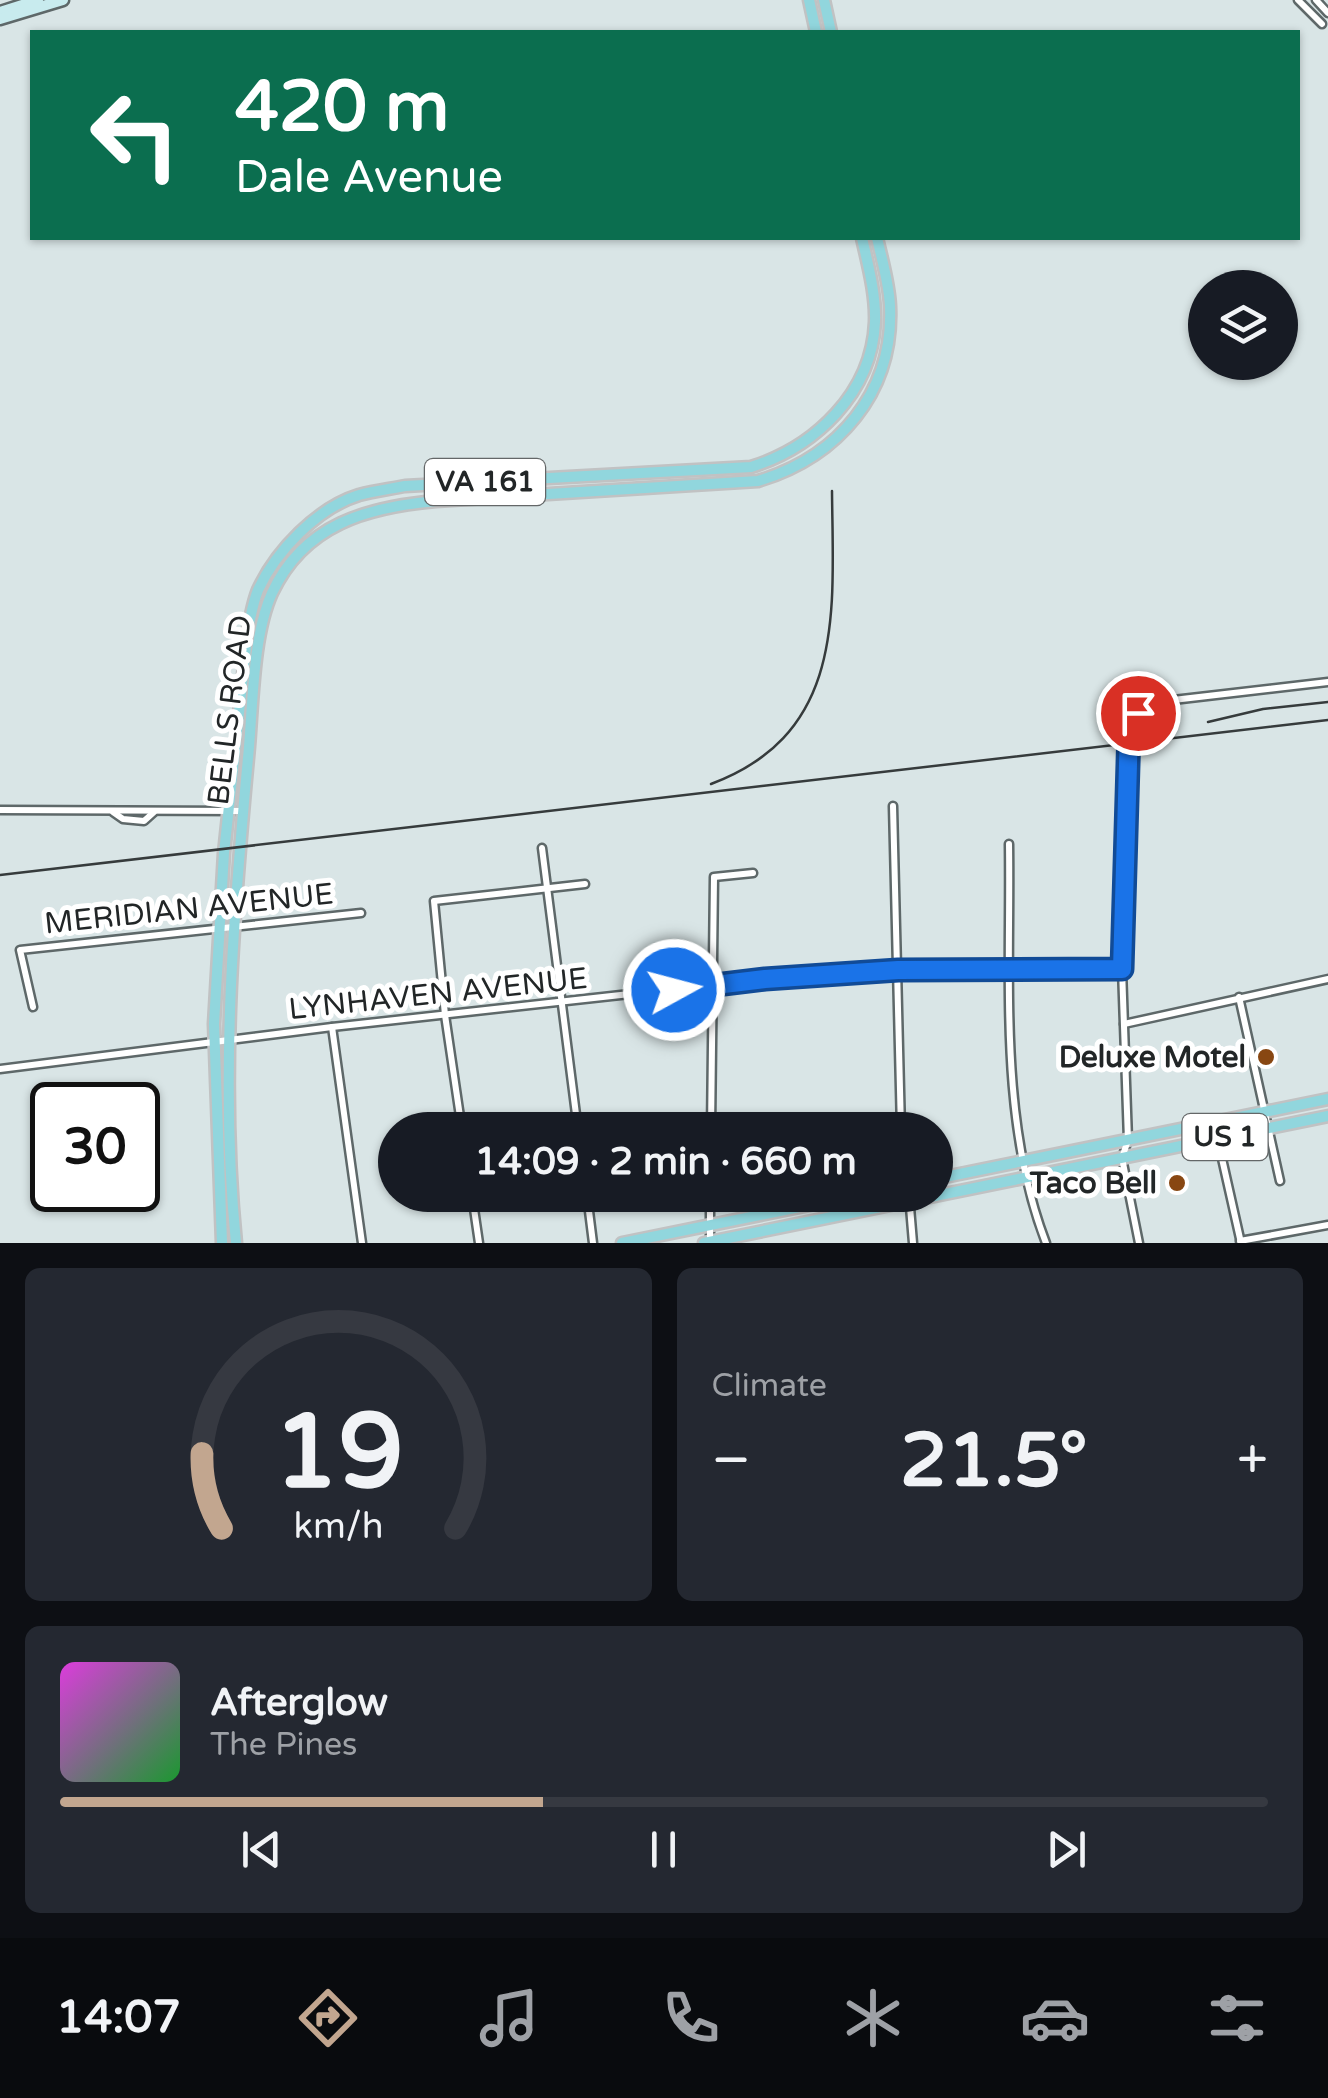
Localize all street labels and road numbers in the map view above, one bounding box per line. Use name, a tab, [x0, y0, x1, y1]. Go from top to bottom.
road number: VA 161	[425, 459, 545, 505]
street label: BELLS ROAD	[200, 613, 260, 807]
street label: MERIDIAN AVENUE	[43, 875, 335, 943]
street label: LYNHAVEN AVENUE	[287, 960, 589, 1028]
road number: US 1	[1182, 1114, 1268, 1160]

